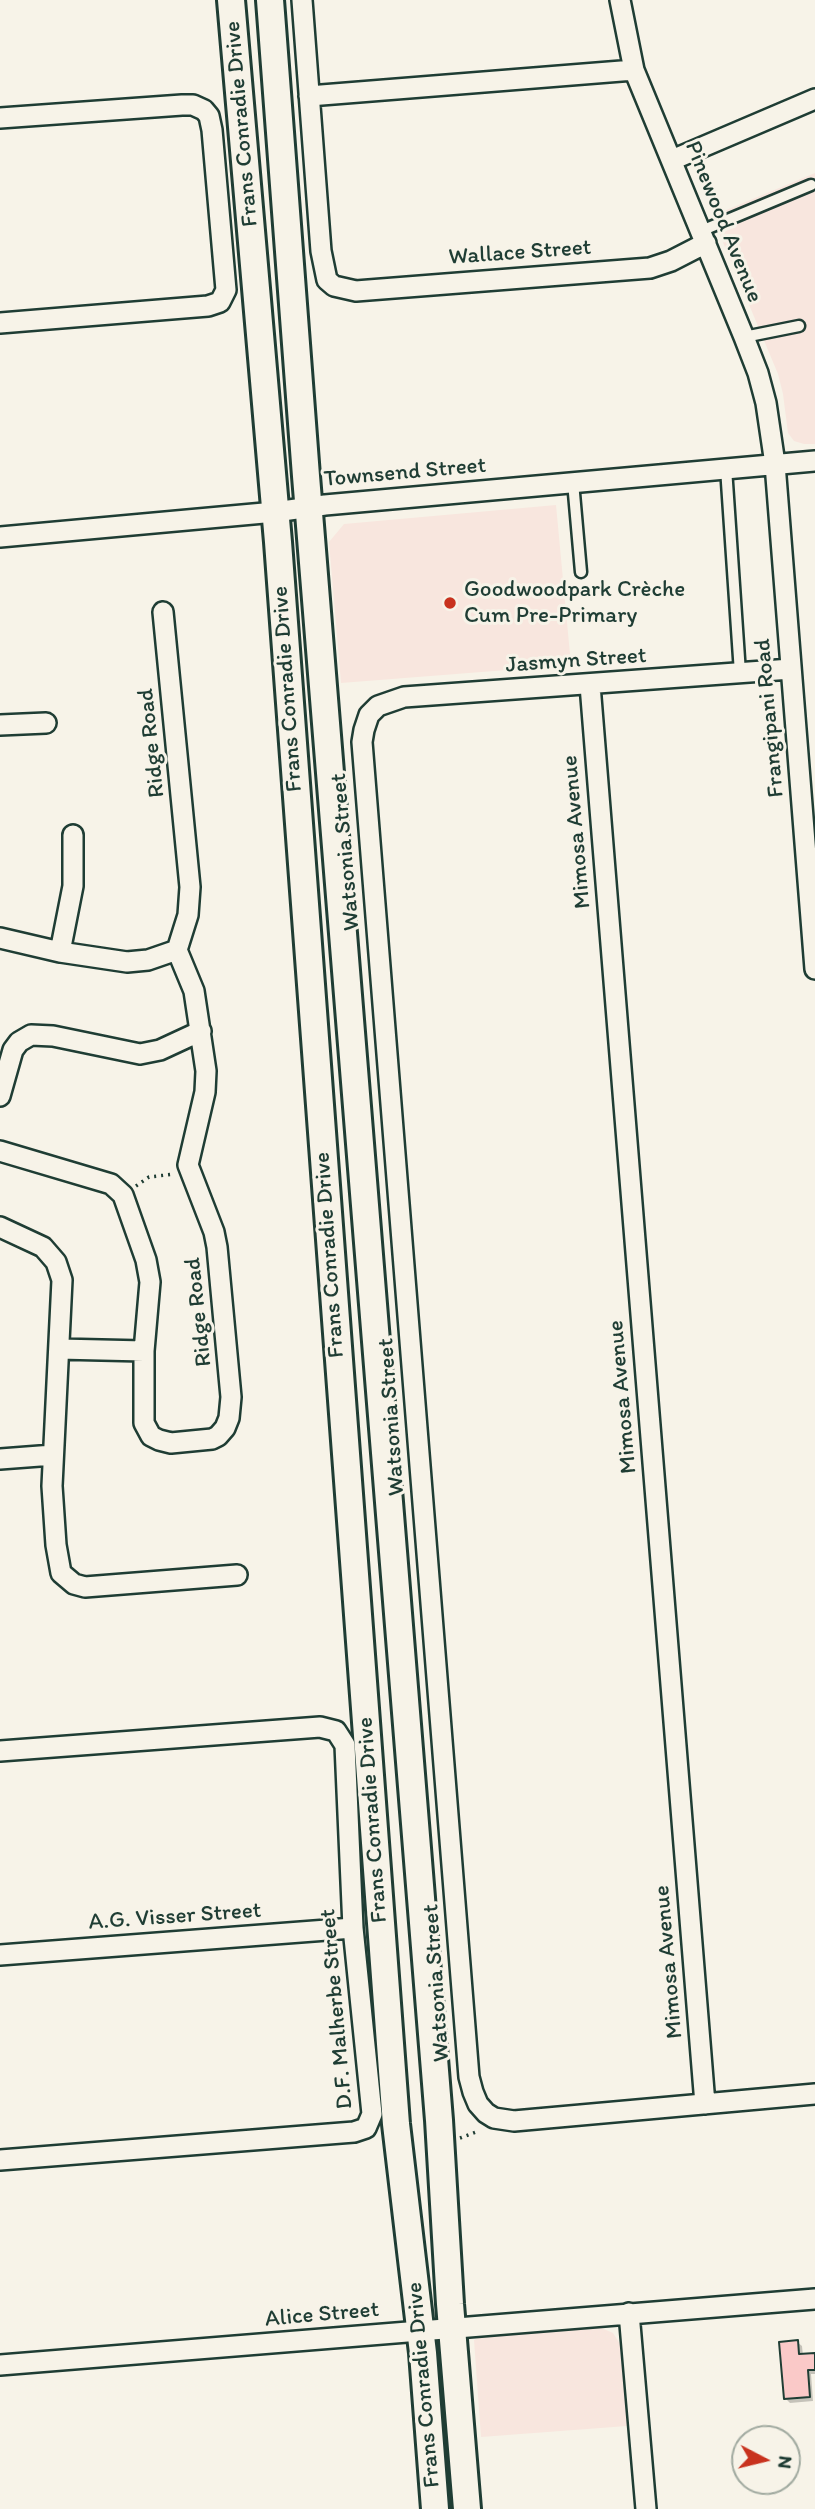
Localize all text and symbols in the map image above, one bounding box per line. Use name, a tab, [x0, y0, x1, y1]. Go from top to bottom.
street label: Frans Conradie Drive	[219, 20, 265, 228]
street label: Pinewood Avenue	[678, 137, 768, 307]
street label: Wallace Street	[448, 234, 592, 272]
street label: Townsend Street	[323, 452, 487, 494]
place label: Goodwoodpark Crèche Cum Pre-Primary	[464, 576, 685, 630]
street label: Frans Conradie Drive	[267, 585, 309, 793]
marker: Goodwoodpark Crèche Cum Pre-Primary	[442, 595, 458, 611]
street label: Frangipani Road	[749, 637, 791, 799]
street label: Jasmyn Street	[505, 642, 647, 680]
street label: Ridge Road	[133, 687, 171, 799]
street label: Mimosa Avenue	[557, 754, 597, 910]
street label: Watsonia Street	[325, 772, 367, 932]
street label: Frans Conradie Drive	[309, 1151, 351, 1359]
street label: Ridge Road	[180, 1256, 218, 1368]
street label: Mimosa Avenue	[603, 1319, 643, 1475]
street label: Watsonia Street	[373, 1337, 411, 1497]
street label: Frans Conradie Drive	[352, 1716, 394, 1924]
street label: Mimosa Avenue	[649, 1884, 689, 2040]
street label: A.G. Visser Street	[88, 1897, 262, 1937]
street label: Watsonia Street	[418, 1903, 456, 2063]
street label: D.F. Malherbe Street	[314, 1908, 360, 2110]
street label: Frans Conradie Drive	[401, 2281, 447, 2489]
street label: Alice Street	[264, 2296, 380, 2334]
north arrow	[731, 2425, 801, 2495]
text: N	[773, 2455, 798, 2470]

